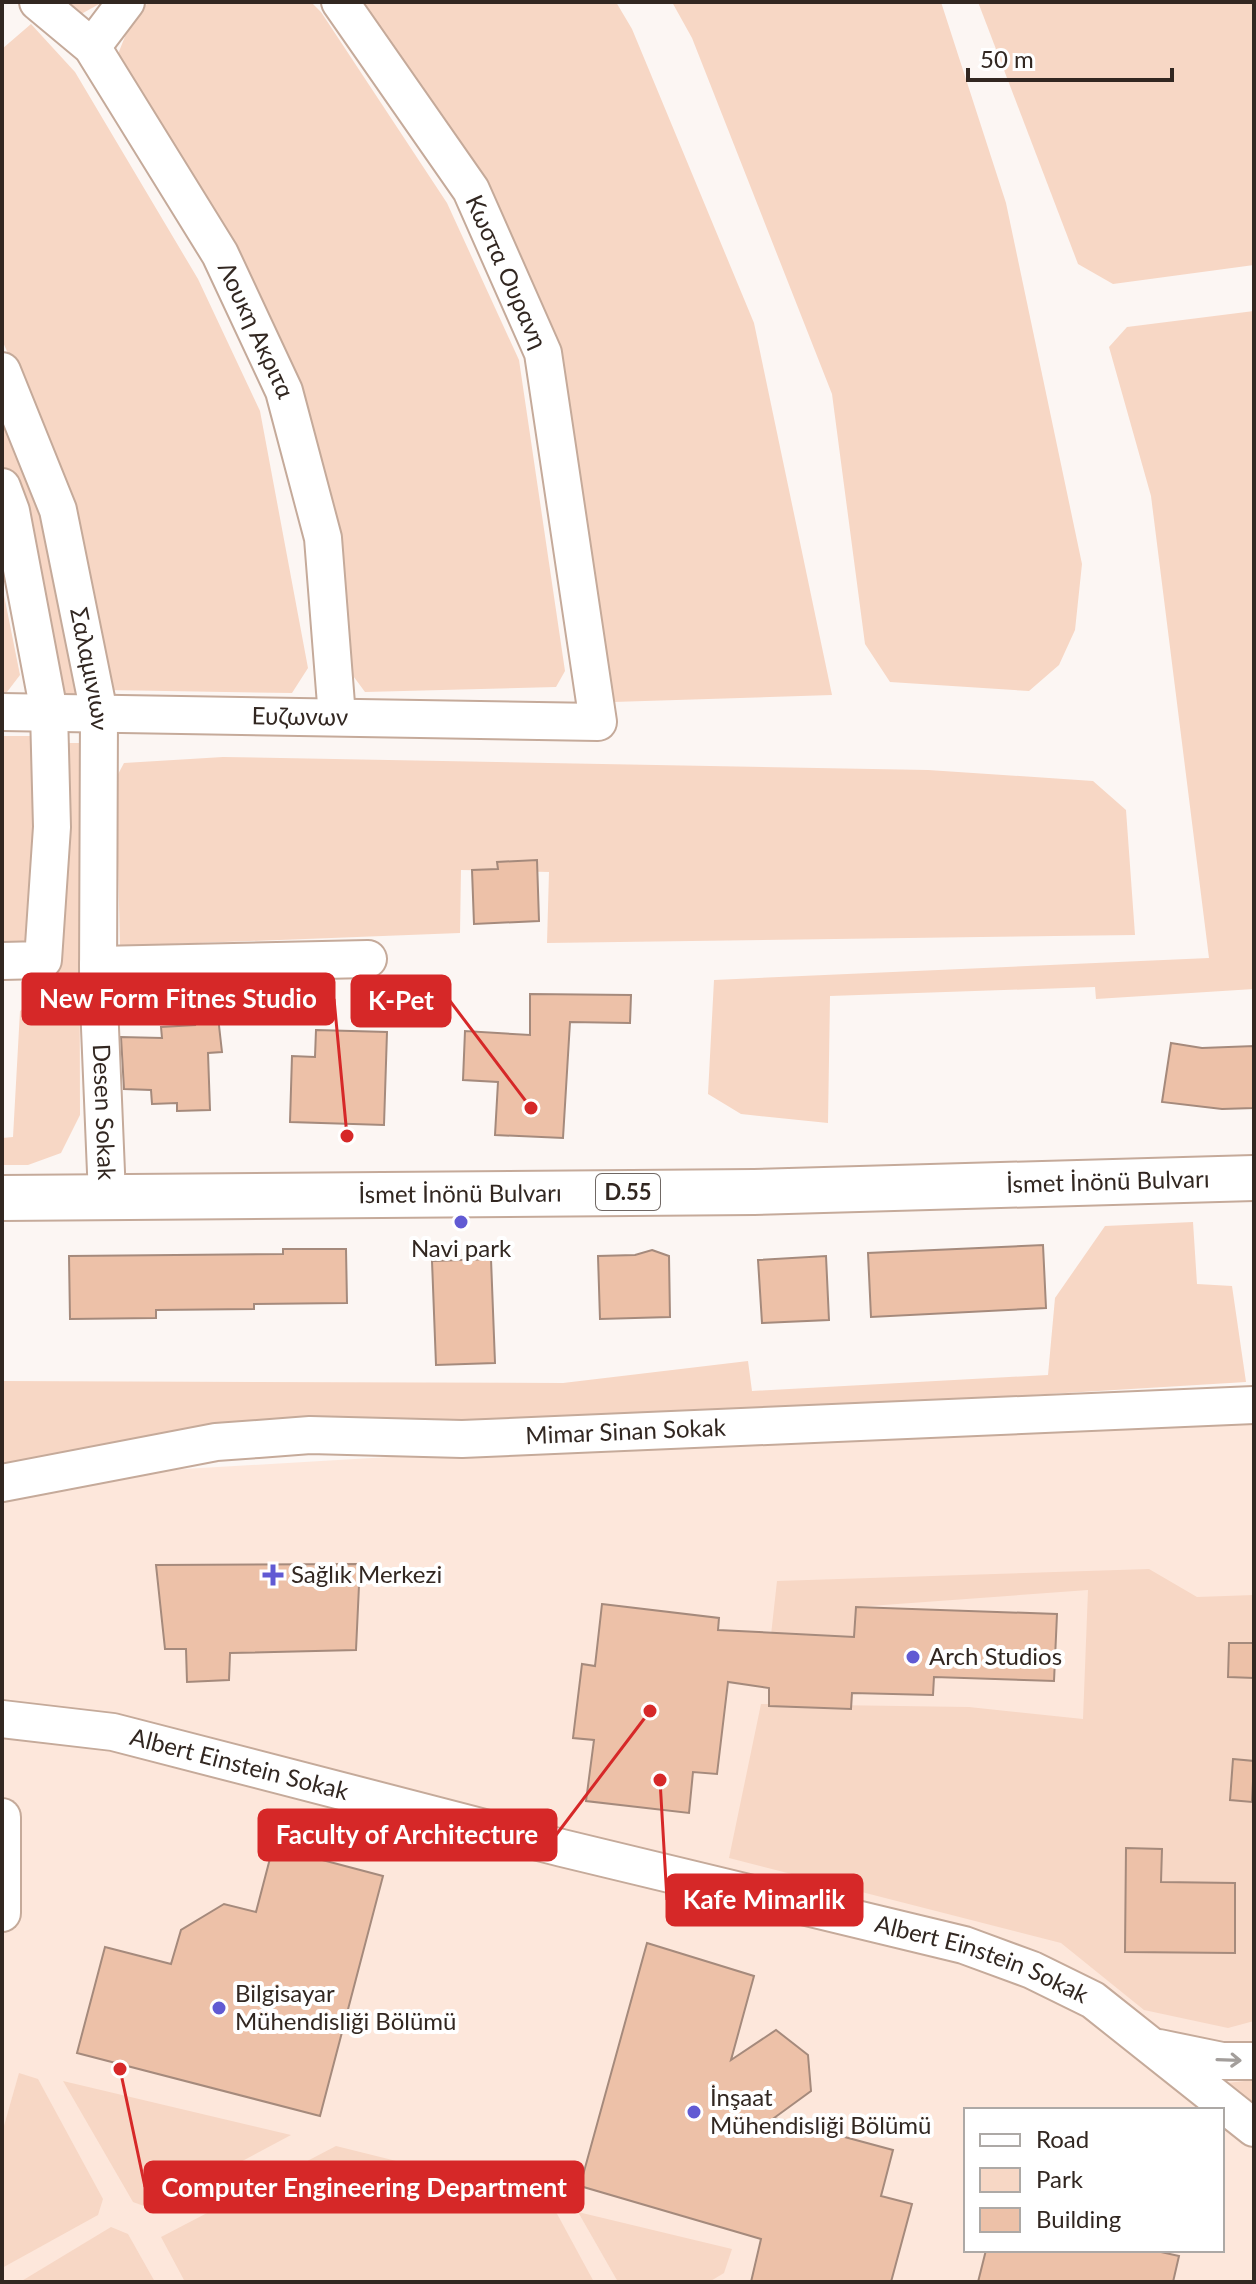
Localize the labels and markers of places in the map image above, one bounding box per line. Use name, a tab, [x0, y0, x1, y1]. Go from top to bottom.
callout: New Form Fitnes Studio	[23, 974, 334, 1024]
callout: K-Pet	[352, 976, 450, 1026]
marker: Navi park	[452, 1213, 470, 1231]
place label: Navi park	[411, 1233, 512, 1262]
place label: Sağlık Merkezi	[291, 1559, 442, 1588]
marker: Sağlık Merkezi	[262, 1564, 284, 1586]
place label: Arch Studios	[929, 1641, 1062, 1670]
marker: Arch Studios	[904, 1648, 922, 1666]
callout: Faculty of Architecture	[259, 1810, 556, 1860]
callout: Kafe Mimarlik	[667, 1875, 862, 1925]
place label: Bilgisayar Mühendisliği Bölümü	[235, 1978, 456, 2035]
marker: Bilgisayar Mühendisliği Bölümü	[210, 1999, 228, 2017]
place label: İnşaat Mühendisliği Bölümü	[710, 2082, 931, 2139]
marker: İnşaat Mühendisliği Bölümü	[685, 2103, 703, 2121]
callout: Computer Engineering Department	[145, 2162, 583, 2212]

